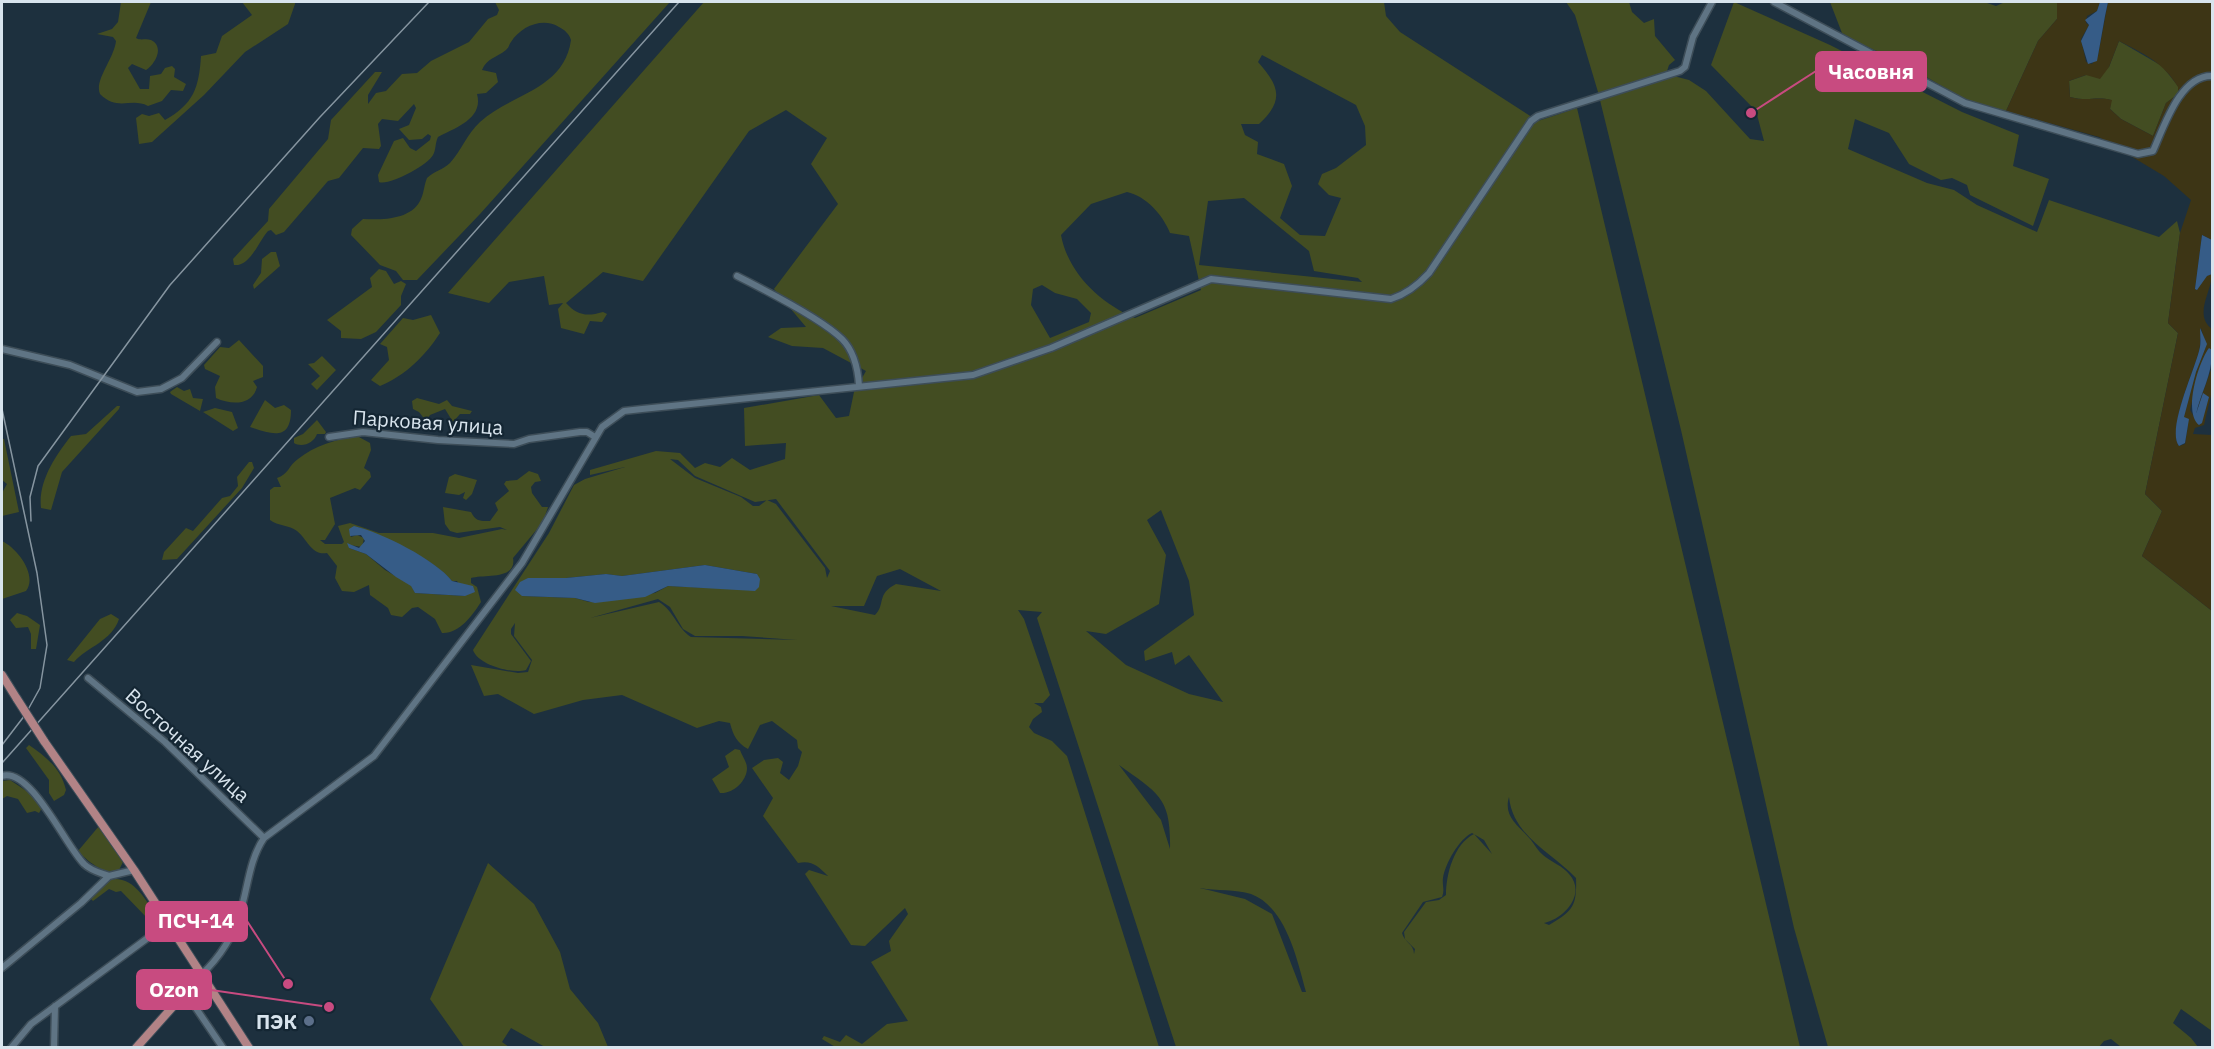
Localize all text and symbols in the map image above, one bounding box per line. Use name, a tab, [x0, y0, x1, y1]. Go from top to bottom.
callout: Часовня	[1816, 52, 1926, 91]
text: Часовня	[1828, 57, 1914, 85]
street label: Парковая улица	[352, 403, 504, 441]
street label: Восточная улица	[120, 682, 256, 808]
callout: ПСЧ-14	[146, 902, 247, 941]
text: ПСЧ-14	[158, 906, 234, 934]
callout: Ozon	[137, 970, 211, 1009]
text: Ozon	[149, 975, 199, 1003]
place label: ПЭК	[256, 1008, 297, 1035]
marker: ПЭК	[302, 1014, 316, 1028]

